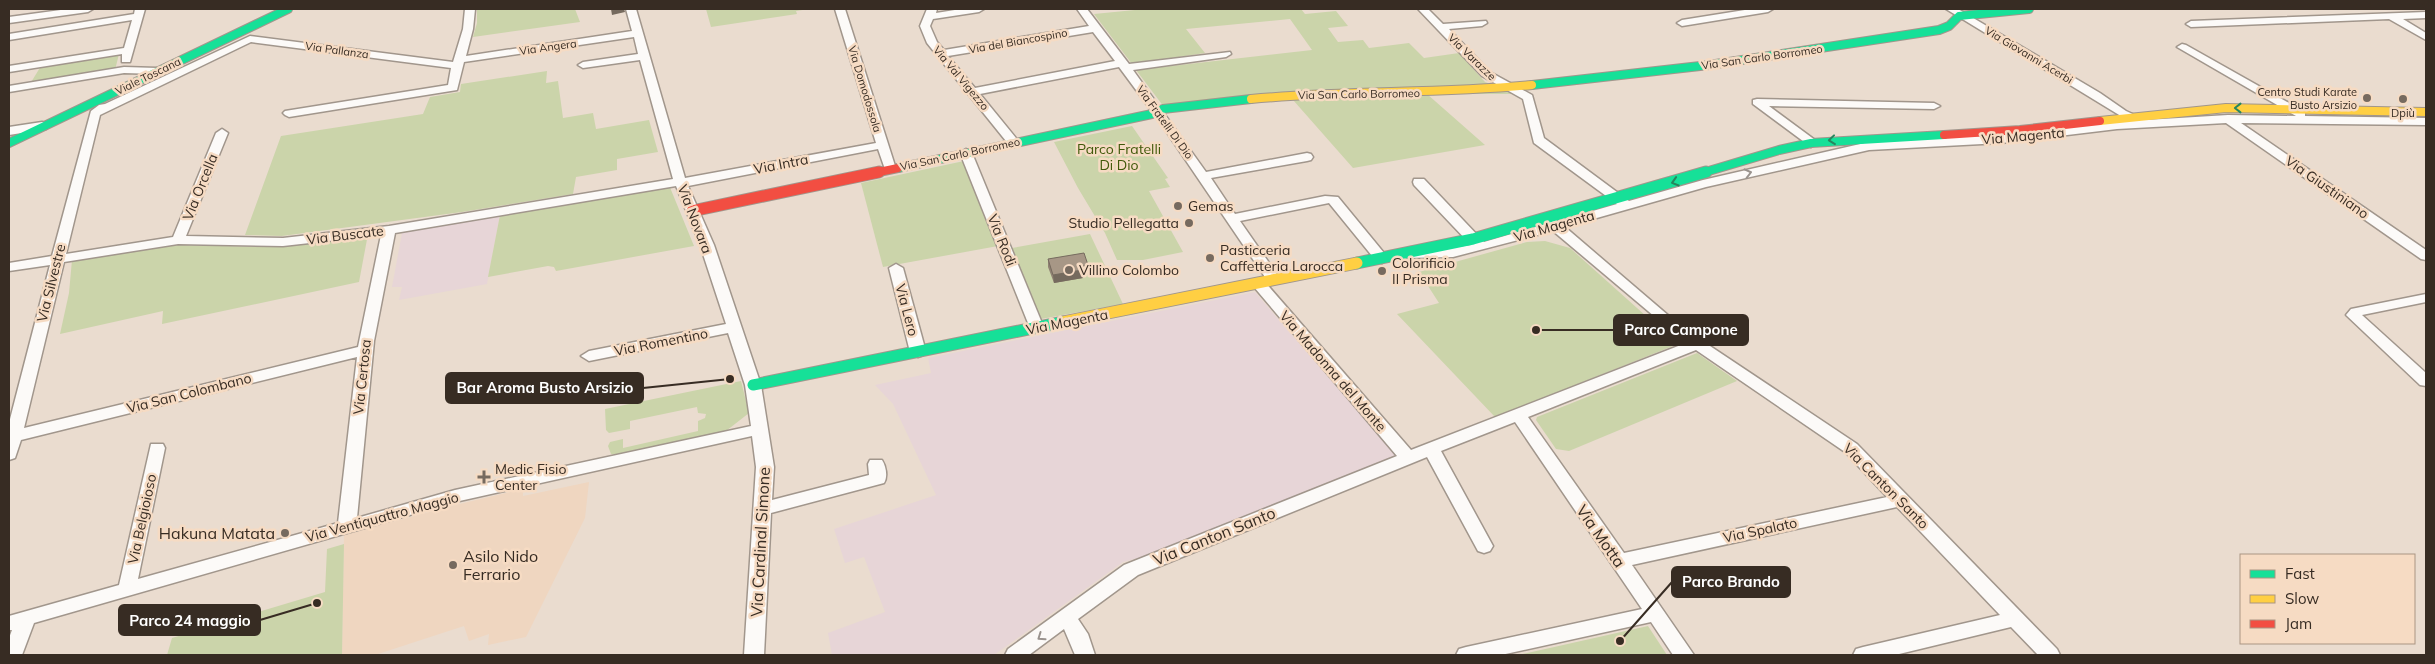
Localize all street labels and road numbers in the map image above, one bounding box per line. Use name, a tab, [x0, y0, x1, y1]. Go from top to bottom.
street label: Via Giovanni Acerbi	[1983, 23, 2075, 87]
street label: Via del Biancospino	[968, 25, 1068, 57]
street label: Via Varazze	[1445, 31, 1499, 83]
street label: Via Angera	[519, 36, 577, 58]
street label: Via Pallanza	[304, 39, 370, 61]
street label: Via San Carlo Borromeo	[1701, 42, 1823, 72]
street label: Via Val Vigezzo	[930, 43, 992, 113]
street label: Via Domodossola	[845, 44, 885, 134]
street label: Viale Toscana	[113, 54, 183, 98]
street label: Via Fratelli Di Dio	[1134, 82, 1196, 162]
street label: Via San Carlo Borromeo	[1298, 86, 1420, 102]
street label: Via Magenta	[1981, 123, 2065, 149]
street label: Via San Carlo Borromeo	[899, 134, 1021, 174]
street label: Via Intra	[752, 150, 810, 178]
street label: Via Orcella	[178, 151, 222, 223]
street label: Via Giustiniano	[2282, 152, 2372, 222]
street label: Via Novara	[674, 182, 716, 256]
street label: Via Magenta	[1512, 206, 1596, 246]
street label: Via Rodi	[983, 211, 1021, 269]
street label: Via Buscate	[305, 221, 385, 249]
street label: Via Silvestre	[33, 242, 69, 324]
street label: Via Lero	[891, 282, 923, 338]
street label: Via Magenta	[1024, 305, 1110, 339]
street label: Via Madonna del Monte	[1276, 307, 1390, 435]
street label: Via Romentino	[613, 324, 709, 360]
street label: Via Certosa	[349, 339, 375, 415]
street label: Via San Colombano	[125, 369, 253, 417]
street label: Via Canton Santo	[1839, 439, 1933, 533]
street label: Via Cardinal Simone	[746, 467, 774, 617]
street label: Via Belgioioso	[124, 472, 160, 566]
street label: Via Ventiquattro Maggio	[303, 488, 461, 546]
street label: Via Motta	[1572, 501, 1630, 571]
street label: Via Canton Santo	[1150, 502, 1278, 570]
street label: Via Spalato	[1721, 513, 1799, 547]

